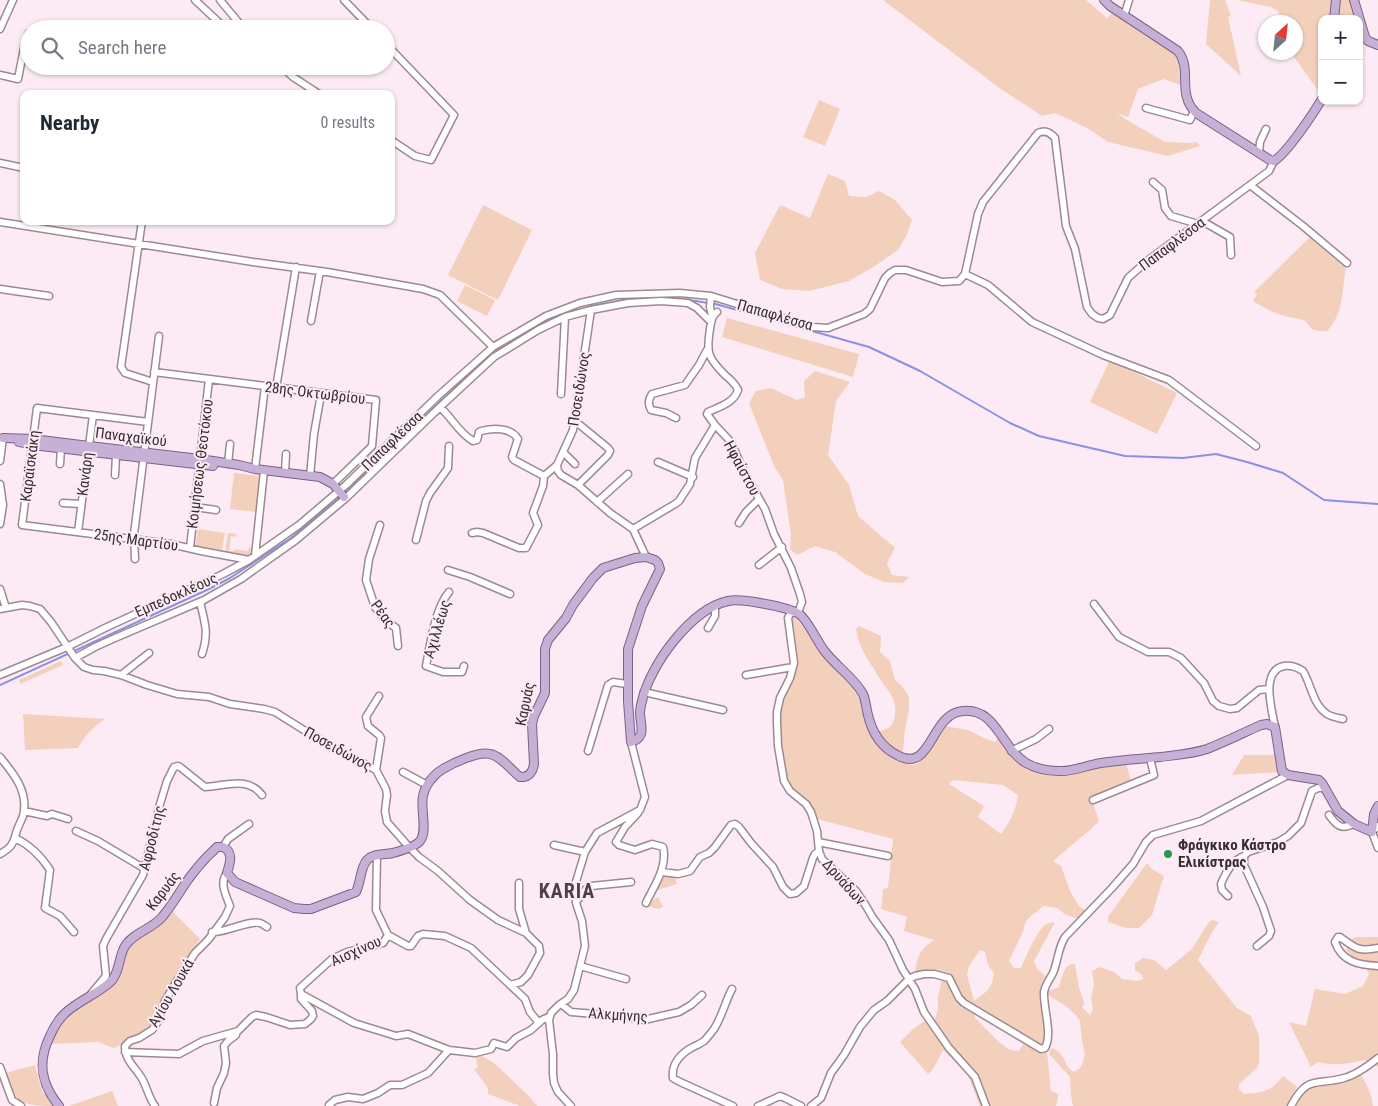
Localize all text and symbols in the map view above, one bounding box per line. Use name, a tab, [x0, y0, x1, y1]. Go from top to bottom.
north arrow	[1258, 15, 1303, 60]
map controls	[1318, 15, 1363, 105]
button: +	[1318, 15, 1363, 60]
search box	[20, 20, 395, 75]
icon: search	[38, 34, 66, 62]
text: Search here	[78, 36, 166, 59]
button: −	[1318, 60, 1363, 105]
text: Nearby	[40, 111, 99, 135]
text: 0 results	[320, 113, 375, 132]
street label: Παπαφλέσσα	[1135, 213, 1209, 275]
street label: Παπαφλέσσα	[735, 296, 816, 335]
street label: Ποσειδώνος	[564, 351, 594, 427]
street label: 28ης Οκτωβρίου	[264, 378, 366, 408]
street label: Κοιμήσεως Θεοτόκου	[183, 398, 217, 530]
street label: Παπαφλέσσα	[358, 407, 427, 475]
street label: Παναχαϊκού	[94, 424, 168, 450]
street label: Καραϊσκάκη	[17, 429, 43, 503]
street label: Ηφαίστου	[720, 437, 764, 499]
street label: Κανάρη	[73, 451, 97, 497]
street label: 25ης Μαρτίου	[93, 525, 179, 555]
street label: Εμπεδοκλέους	[132, 569, 220, 621]
street label: Ρέας	[367, 597, 399, 631]
street label: Αχιλλέως	[420, 598, 454, 660]
street label: Καρυάς	[512, 680, 538, 728]
street label: Ποσειδώνος	[301, 723, 375, 775]
street label: Αφροδίτης	[135, 804, 169, 872]
place label: Φράγκικο Κάστρο Ελικίστρας	[1178, 836, 1286, 871]
marker: Φράγκικο Κάστρο Ελικίστρας	[1162, 848, 1174, 860]
street label: Δρυάδων	[819, 855, 870, 909]
street label: Καρυάς	[142, 868, 184, 914]
district label: KARIA	[539, 879, 595, 903]
street label: Αισχίνου	[328, 932, 384, 970]
street label: Αγίου Λουκά	[144, 955, 198, 1030]
street label: Αλκμήνης	[588, 1004, 648, 1026]

